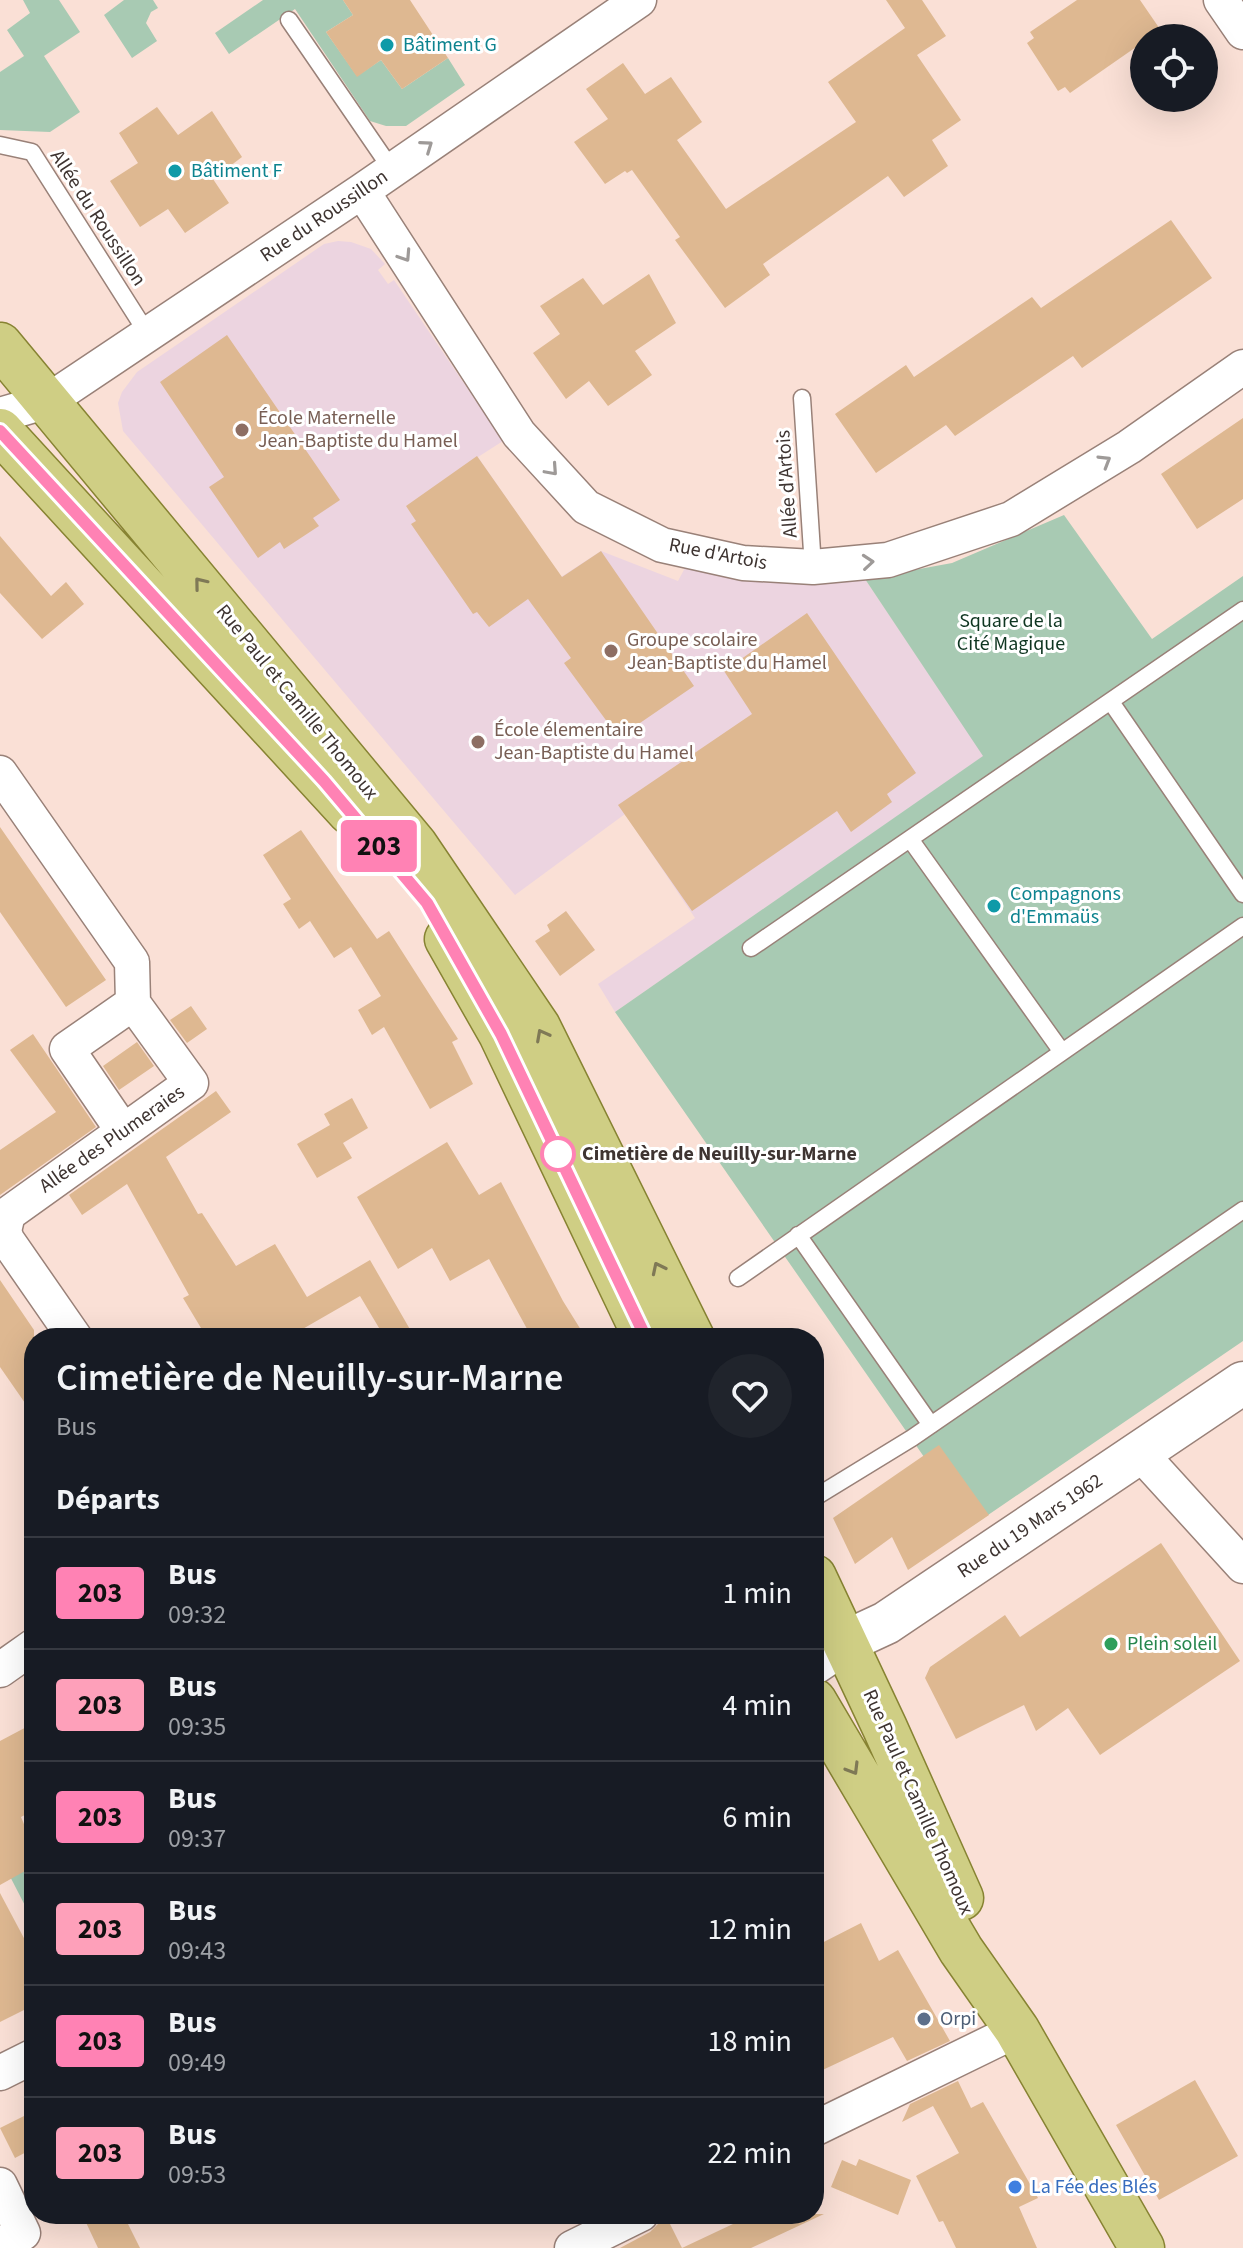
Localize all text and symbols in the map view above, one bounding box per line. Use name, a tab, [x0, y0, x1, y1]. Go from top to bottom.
map controls	[1130, 24, 1218, 112]
button: locate	[1130, 24, 1218, 112]
place label: Bâtiment G	[403, 31, 497, 59]
marker: Bâtiment G	[378, 36, 396, 54]
one-way arrow	[418, 141, 432, 156]
street label: Allée du Roussillon	[43, 144, 153, 292]
place label: Bâtiment F	[191, 157, 282, 185]
marker: Bâtiment F	[166, 162, 184, 180]
street label: Rue du Roussillon	[255, 163, 393, 269]
one-way arrow	[395, 247, 410, 262]
place label: École Maternelle Jean-Baptiste du Hamel	[258, 404, 458, 455]
marker: École Maternelle Jean-Baptiste du Hamel	[233, 421, 251, 439]
street label: Allée d'Artois	[769, 429, 805, 539]
one-way arrow	[1096, 456, 1111, 471]
one-way arrow	[542, 460, 556, 475]
street label: Rue d'Artois	[666, 531, 770, 577]
one-way arrow	[862, 554, 875, 571]
one-way arrow	[195, 578, 210, 592]
street label: Rue Paul et Camille Thomoux	[209, 598, 385, 806]
park label: Square de la Cité Magique	[957, 607, 1065, 658]
place label: Groupe scolaire Jean-Baptiste du Hamel	[627, 626, 827, 677]
marker: Groupe scolaire Jean-Baptiste du Hamel	[602, 642, 620, 660]
place label: École élementaire Jean-Baptiste du Hamel	[494, 716, 694, 767]
marker: École élementaire Jean-Baptiste du Hamel	[469, 733, 487, 751]
line badge: 203	[333, 820, 425, 872]
text: 203	[357, 826, 401, 866]
place label: Compagnons d'Emmaüs	[1010, 880, 1121, 931]
marker: Compagnons d'Emmaüs	[985, 897, 1003, 915]
one-way arrow	[536, 1029, 552, 1044]
street label: Allée des Plumeraies	[34, 1078, 190, 1200]
marker: Cimetière de Neuilly-sur-Marne	[541, 1137, 575, 1171]
place label: Cimetière de Neuilly-sur-Marne	[582, 1140, 857, 1168]
one-way arrow	[652, 1262, 668, 1276]
text: Cimetière de Neuilly-sur-Marne	[56, 1351, 563, 1405]
button: heart	[708, 1354, 792, 1438]
text: Bus	[56, 1408, 96, 1445]
street label: Rue du 19 Mars 1962	[952, 1467, 1108, 1585]
text: Départs	[56, 1478, 160, 1521]
text: Bus	[168, 1553, 216, 1596]
text: 1 min	[722, 1572, 792, 1615]
text: 203	[78, 1573, 122, 1613]
text: 09:32	[168, 1596, 226, 1633]
place label: Plein soleil	[1127, 1630, 1217, 1658]
marker: Plein soleil	[1102, 1635, 1120, 1653]
text: Bus	[168, 1665, 216, 1708]
text: 4 min	[722, 1684, 792, 1727]
text: 203	[78, 1685, 122, 1725]
street label: Rue Paul et Camille Thomoux	[856, 1685, 980, 1919]
text: 09:35	[168, 1708, 226, 1745]
one-way arrow	[843, 1760, 859, 1775]
text: Bus	[168, 1777, 216, 1820]
text: 6 min	[722, 1796, 792, 1839]
text: 203	[78, 1797, 122, 1837]
text: 09:37	[168, 1820, 226, 1857]
text: Bus	[168, 1889, 216, 1932]
text: 12 min	[708, 1908, 792, 1951]
text: 203	[78, 1909, 122, 1949]
text: 09:43	[168, 1932, 226, 1969]
text: Bus	[168, 2001, 216, 2044]
place label: Orpi	[940, 2005, 976, 2033]
marker: Orpi	[915, 2010, 933, 2028]
text: 18 min	[708, 2020, 792, 2063]
text: 203	[78, 2021, 122, 2061]
text: 09:49	[168, 2044, 226, 2081]
text: Bus	[168, 2113, 216, 2156]
text: 22 min	[708, 2132, 792, 2175]
text: 203	[78, 2133, 122, 2173]
text: 09:53	[168, 2156, 226, 2193]
place label: La Fée des Blés	[1031, 2173, 1157, 2201]
marker: La Fée des Blés	[1006, 2178, 1024, 2196]

